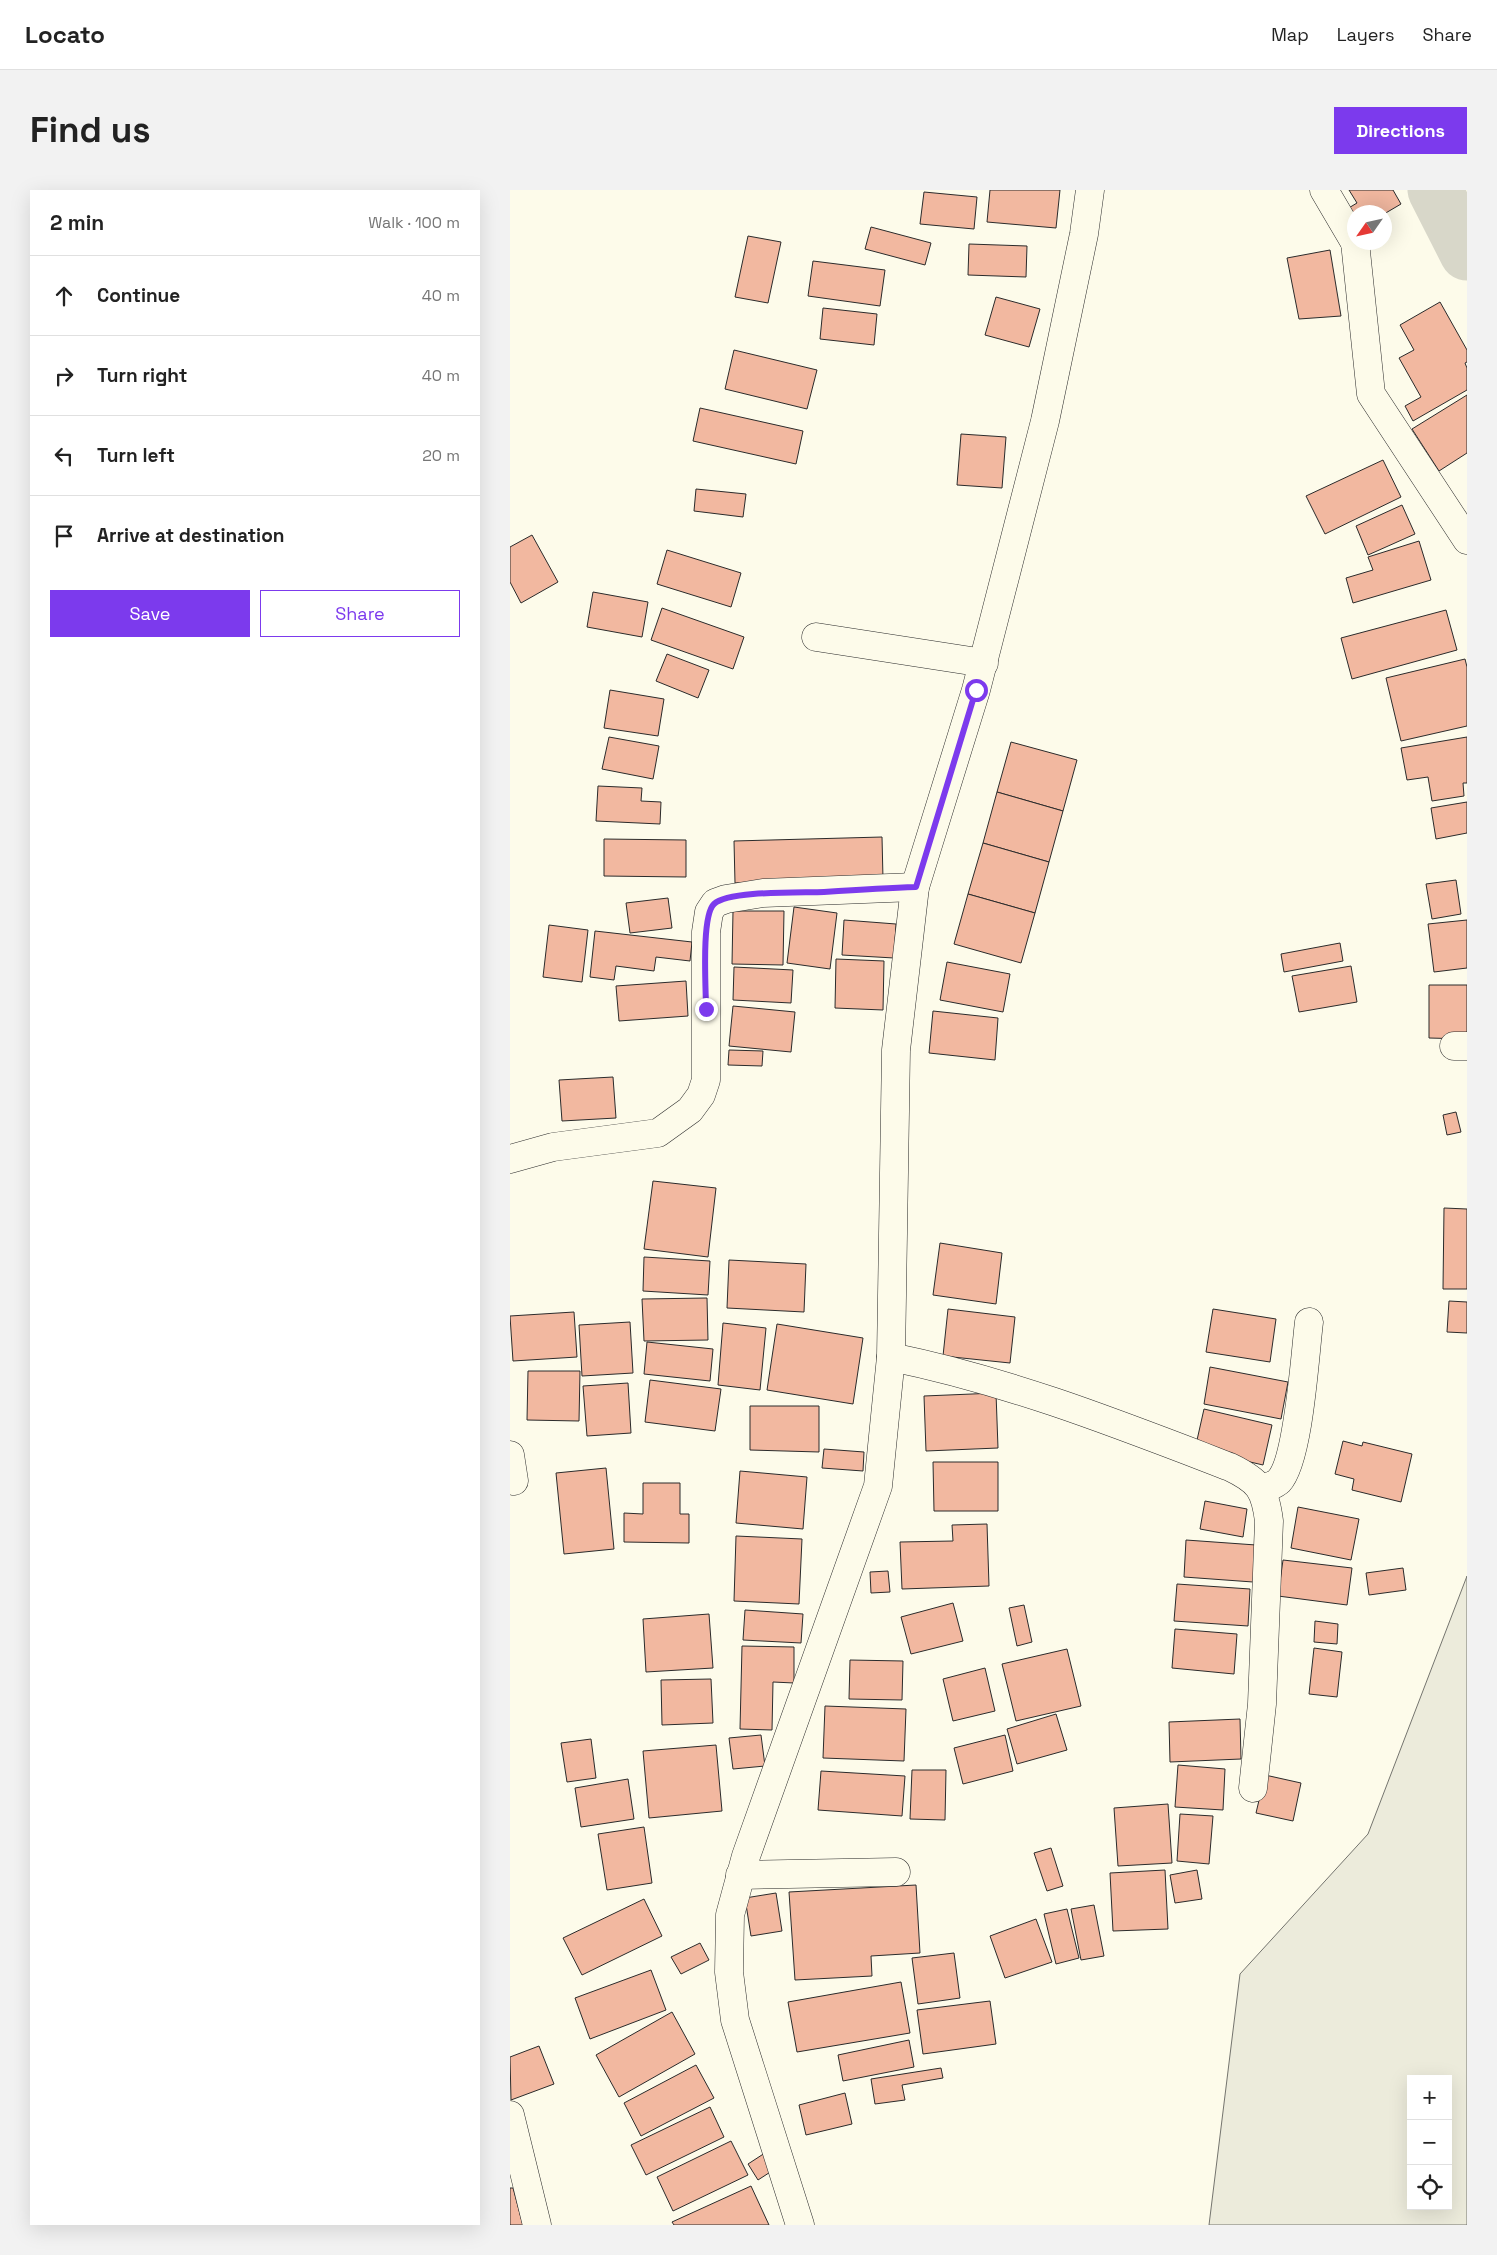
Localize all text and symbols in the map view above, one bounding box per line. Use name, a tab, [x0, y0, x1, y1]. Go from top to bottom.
text: Locato	[25, 19, 105, 50]
text: Map	[1271, 23, 1309, 46]
text: Layers	[1337, 23, 1394, 46]
text: Share	[1422, 23, 1472, 46]
button: Directions	[1334, 107, 1467, 154]
text: Find us	[30, 108, 151, 152]
north arrow	[1347, 205, 1392, 250]
text: 2 min	[50, 209, 104, 236]
text: Walk · 100 m	[368, 212, 460, 233]
icon: ahead	[50, 282, 78, 310]
text: Continue	[97, 283, 180, 308]
text: 40 m	[422, 285, 460, 306]
icon: right	[50, 362, 78, 390]
text: Turn right	[97, 363, 187, 388]
text: 40 m	[422, 365, 460, 386]
icon: left	[50, 442, 78, 470]
text: Turn left	[97, 443, 175, 468]
text: 20 m	[422, 445, 460, 466]
icon: arrive	[50, 522, 78, 550]
text: Arrive at destination	[97, 523, 285, 548]
button: Save	[50, 590, 250, 637]
button: Share	[260, 590, 460, 637]
route start	[965, 679, 988, 702]
route end	[695, 998, 718, 1021]
map controls	[1407, 2075, 1452, 2210]
button: +	[1407, 2075, 1452, 2120]
button: −	[1407, 2120, 1452, 2165]
button: locate	[1407, 2165, 1452, 2210]

